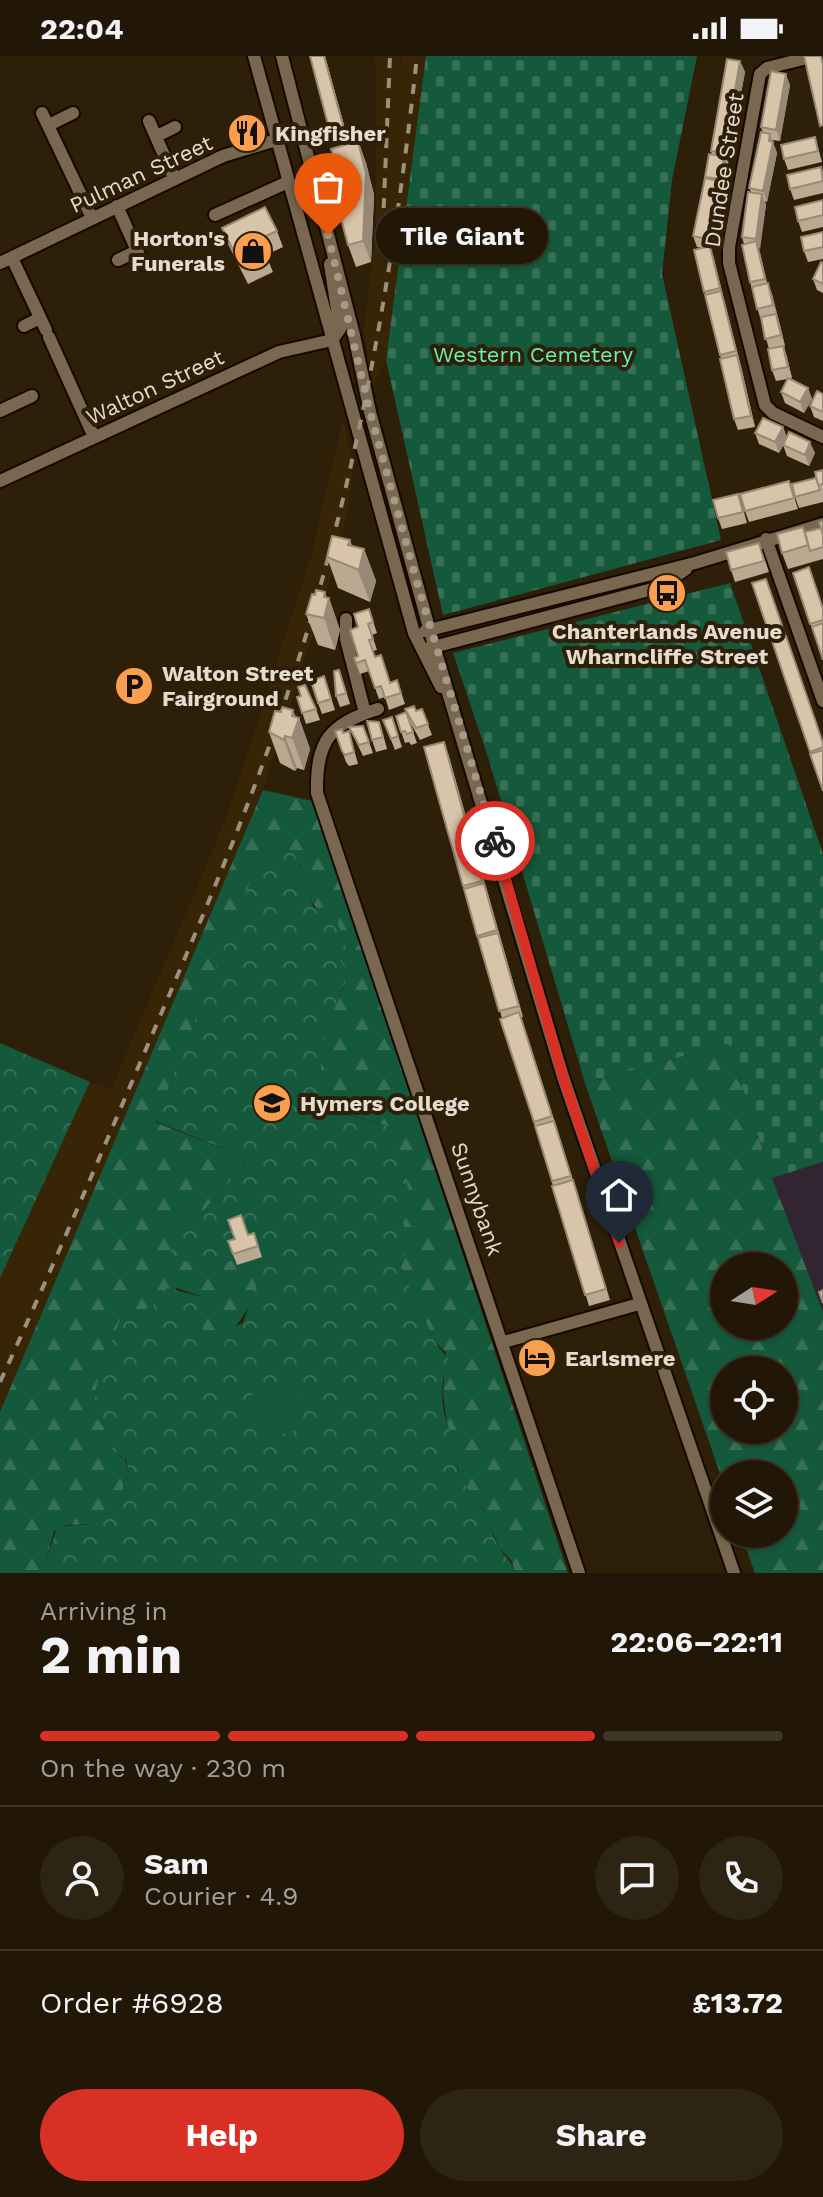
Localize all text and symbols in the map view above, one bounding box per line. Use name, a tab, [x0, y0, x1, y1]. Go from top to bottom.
text: 22:04	[40, 11, 124, 46]
street label: Dundee Street	[699, 91, 749, 249]
restaurant icon: Kingfisher	[226, 112, 268, 154]
place label: Kingfisher	[275, 121, 386, 146]
street label: Pulman Street	[66, 130, 216, 218]
pin	[294, 153, 362, 235]
icon: bag	[306, 165, 350, 209]
callout: Tile Giant	[376, 207, 548, 263]
text: Tile Giant	[400, 221, 524, 251]
place label: Horton's Funerals	[131, 226, 225, 276]
shop icon: Horton's Funerals	[232, 230, 274, 272]
park label: Western Cemetery	[433, 342, 634, 367]
street label: Walton Street	[82, 344, 228, 430]
bus stop icon: Chanterlands Avenue Wharncliffe Street	[646, 572, 688, 614]
place label: Chanterlands Avenue Wharncliffe Street	[552, 619, 782, 669]
place label: Walton Street Fairground	[162, 661, 314, 711]
parking icon: Walton Street Fairground	[113, 665, 155, 707]
courier	[455, 801, 535, 881]
icon: bike	[473, 819, 517, 863]
school or university icon: Hymers College	[251, 1082, 293, 1124]
place label: Hymers College	[300, 1091, 470, 1116]
street label: Sunnybank	[446, 1139, 508, 1259]
pin	[585, 1161, 653, 1243]
icon: home	[597, 1173, 641, 1217]
north arrow	[710, 1252, 798, 1340]
map controls	[710, 1252, 798, 1548]
hotel icon: Earlsmere	[516, 1337, 558, 1379]
place label: Earlsmere	[565, 1346, 676, 1371]
button: locate	[710, 1356, 798, 1444]
button: layers	[710, 1460, 798, 1548]
text: Arriving in	[40, 1596, 168, 1626]
text: 22:06–22:11	[610, 1624, 783, 1659]
text: 2 min	[40, 1625, 182, 1686]
text: On the way · 230 m	[40, 1753, 286, 1783]
button: person	[40, 1836, 124, 1920]
button: chat	[595, 1836, 679, 1920]
button: phone	[699, 1836, 783, 1920]
text: Sam	[144, 1846, 209, 1881]
text: Courier · 4.9	[144, 1881, 298, 1911]
text: Order #6928	[40, 1985, 224, 2020]
text: £13.72	[692, 1985, 783, 2020]
button: Help	[40, 2089, 404, 2181]
button: Share	[420, 2089, 783, 2181]

